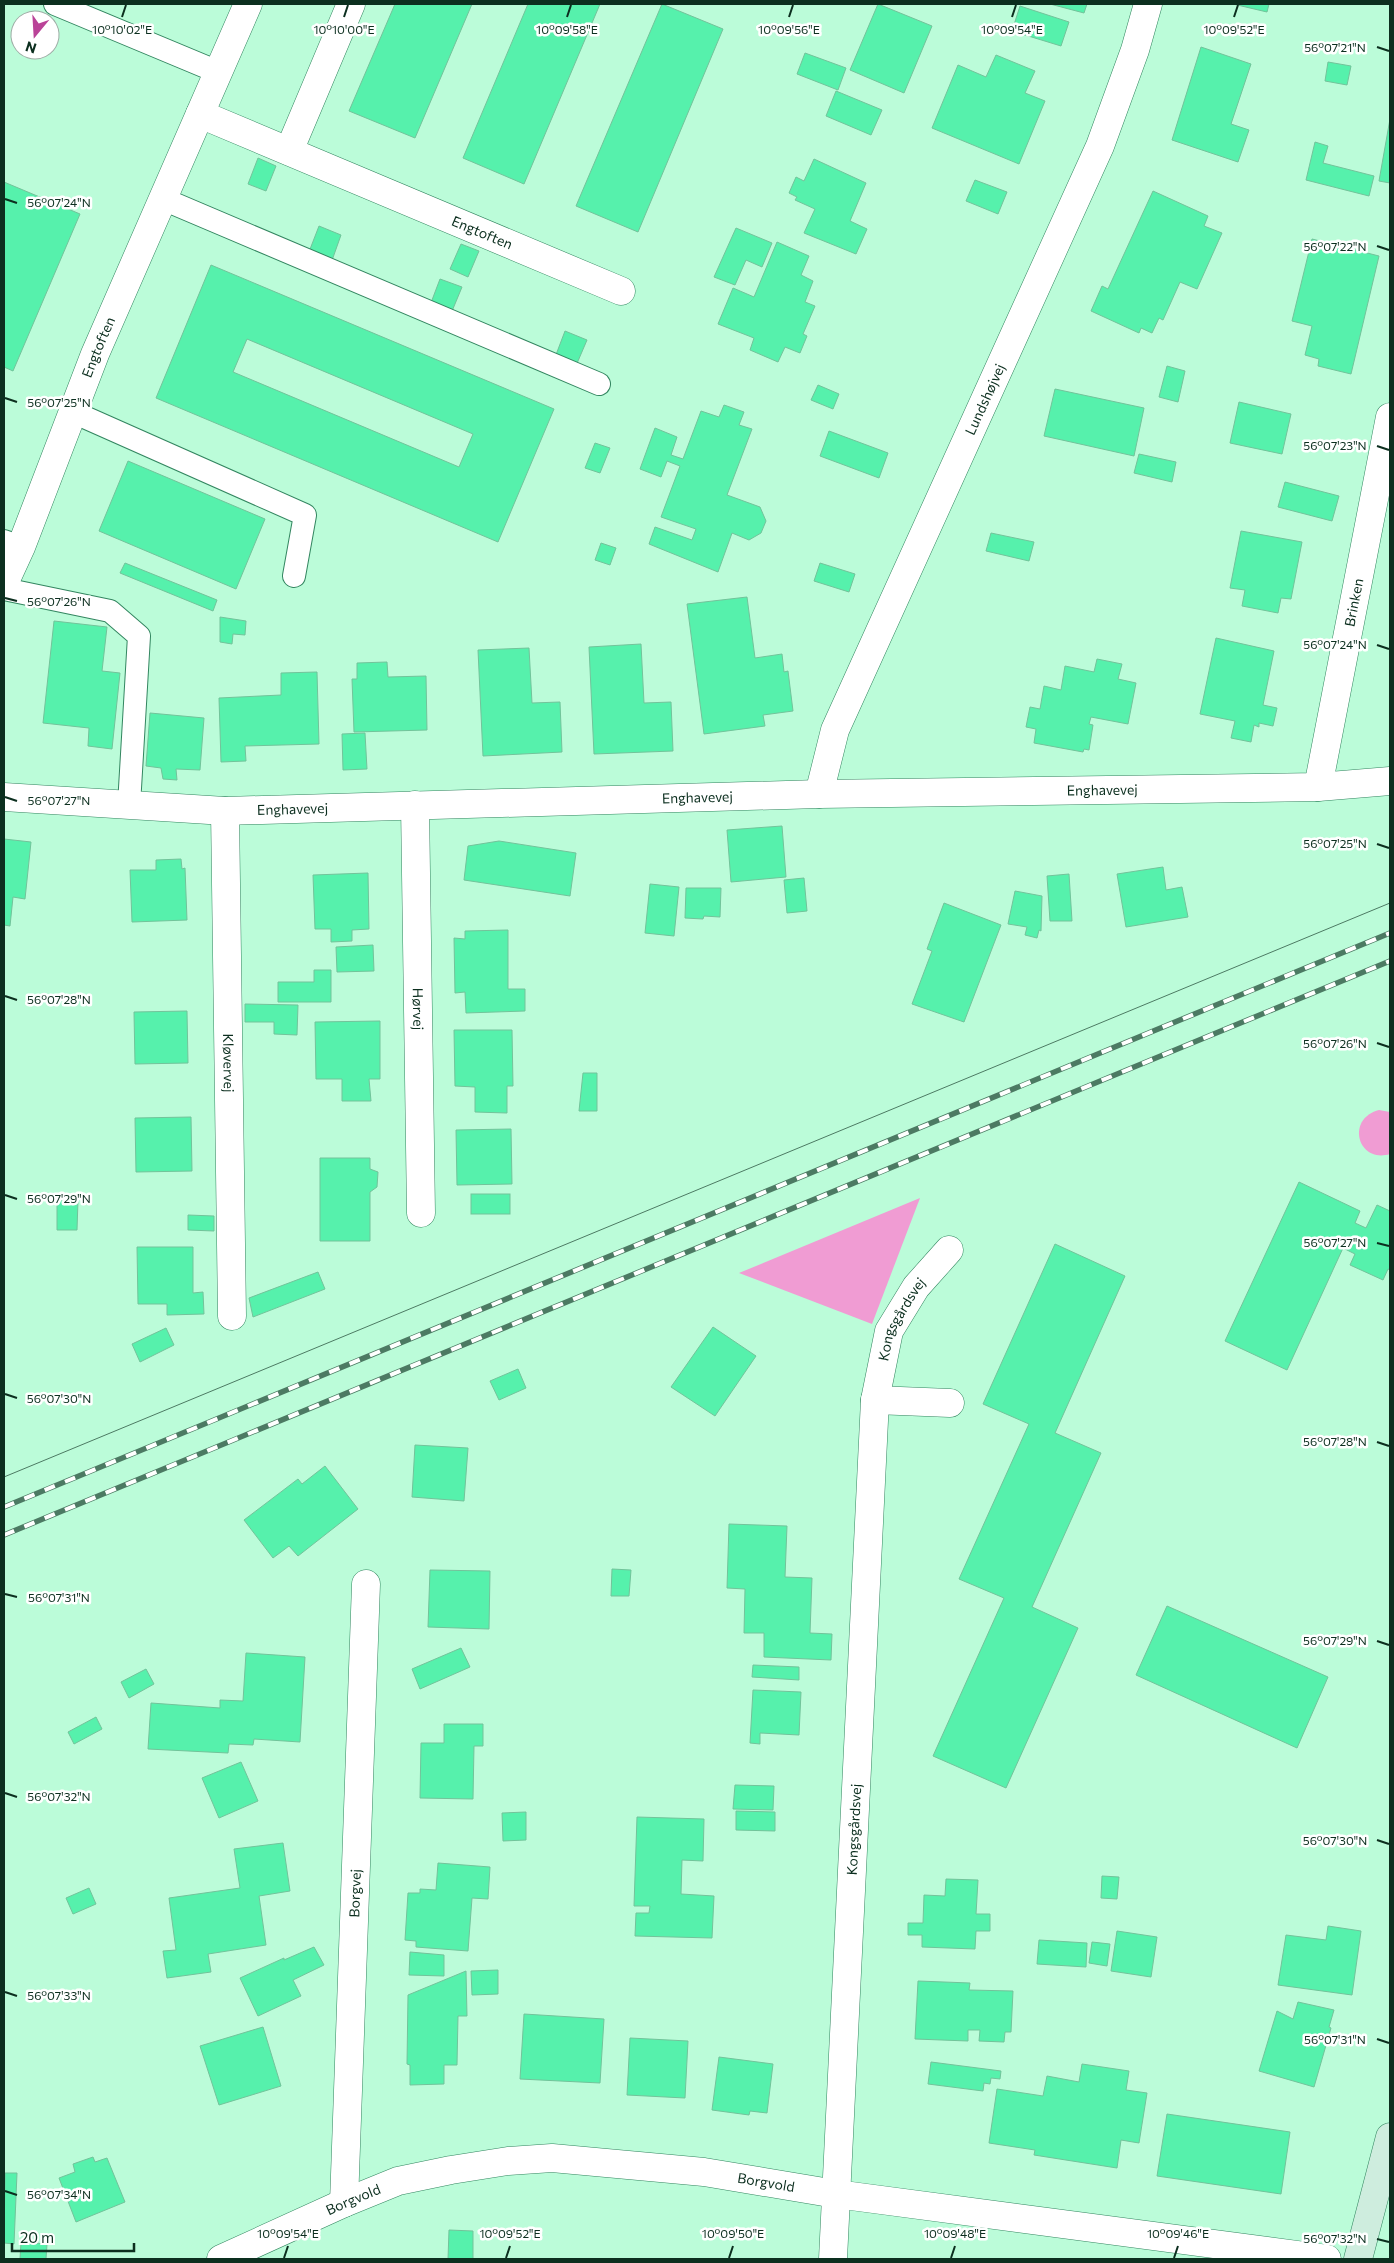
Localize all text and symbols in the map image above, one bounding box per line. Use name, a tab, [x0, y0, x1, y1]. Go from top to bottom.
north arrow	[10, 10, 60, 60]
text: 10°10'02"E	[92, 22, 152, 36]
text: 10°10'00"E	[313, 22, 375, 36]
text: 10°09'58"E	[536, 22, 598, 36]
text: 10°09'56"E	[758, 22, 820, 36]
text: 10°09'54"E	[981, 22, 1043, 36]
text: 10°09'52"E	[1203, 22, 1265, 36]
text: N	[23, 38, 38, 58]
text: 56°07'21"N	[1304, 40, 1366, 54]
text: 56°07'24"N	[27, 195, 91, 209]
street label: Engtoften	[449, 212, 515, 252]
text: 56°07'22"N	[1303, 239, 1367, 253]
street label: Engtoften	[78, 314, 118, 380]
street label: Lundshøjvej	[961, 361, 1008, 437]
text: 56°07'25"N	[27, 395, 91, 409]
text: 56°07'23"N	[1303, 438, 1367, 452]
street label: Brinken	[1340, 577, 1366, 628]
text: 56°07'26"N	[27, 594, 91, 608]
text: 56°07'24"N	[1303, 637, 1367, 651]
street label: Enghavevej	[1067, 781, 1138, 799]
street label: Enghavevej	[662, 787, 733, 806]
text: 56°07'27"N	[28, 793, 90, 807]
street label: Enghavevej	[257, 799, 328, 818]
text: 56°07'25"N	[1303, 836, 1367, 850]
street label: Hørvej	[410, 988, 427, 1030]
text: 56°07'28"N	[27, 992, 91, 1006]
street label: Kløvervej	[220, 1033, 238, 1093]
text: 56°07'26"N	[1303, 1036, 1367, 1050]
text: 56°07'29"N	[27, 1191, 91, 1205]
text: 56°07'27"N	[1304, 1235, 1366, 1249]
street label: Kongsgårdsvej	[874, 1274, 928, 1362]
text: 56°07'30"N	[27, 1391, 91, 1405]
text: 56°07'28"N	[1303, 1434, 1367, 1448]
text: 56°07'31"N	[28, 1590, 90, 1604]
text: 56°07'29"N	[1303, 1633, 1367, 1647]
street label: Kongsgårdsvej	[843, 1783, 864, 1876]
text: 56°07'32"N	[27, 1789, 91, 1803]
text: 56°07'30"N	[1303, 1833, 1367, 1847]
street label: Borgvej	[345, 1869, 364, 1918]
text: 56°07'33"N	[27, 1988, 91, 2002]
text: 56°07'31"N	[1304, 2032, 1366, 2046]
street label: Borgvold	[736, 2169, 796, 2195]
street label: Borgvold	[323, 2180, 383, 2218]
text: 56°07'34"N	[27, 2187, 91, 2201]
scale bar	[12, 2220, 135, 2252]
text: 10°09'54"E	[257, 2226, 319, 2240]
text: 10°09'52"E	[479, 2226, 541, 2240]
text: 10°09'50"E	[702, 2226, 764, 2240]
text: 10°09'48"E	[924, 2226, 986, 2240]
text: 10°09'46"E	[1147, 2226, 1209, 2240]
text: 20 m	[20, 2228, 54, 2246]
text: 56°07'32"N	[1303, 2231, 1367, 2245]

